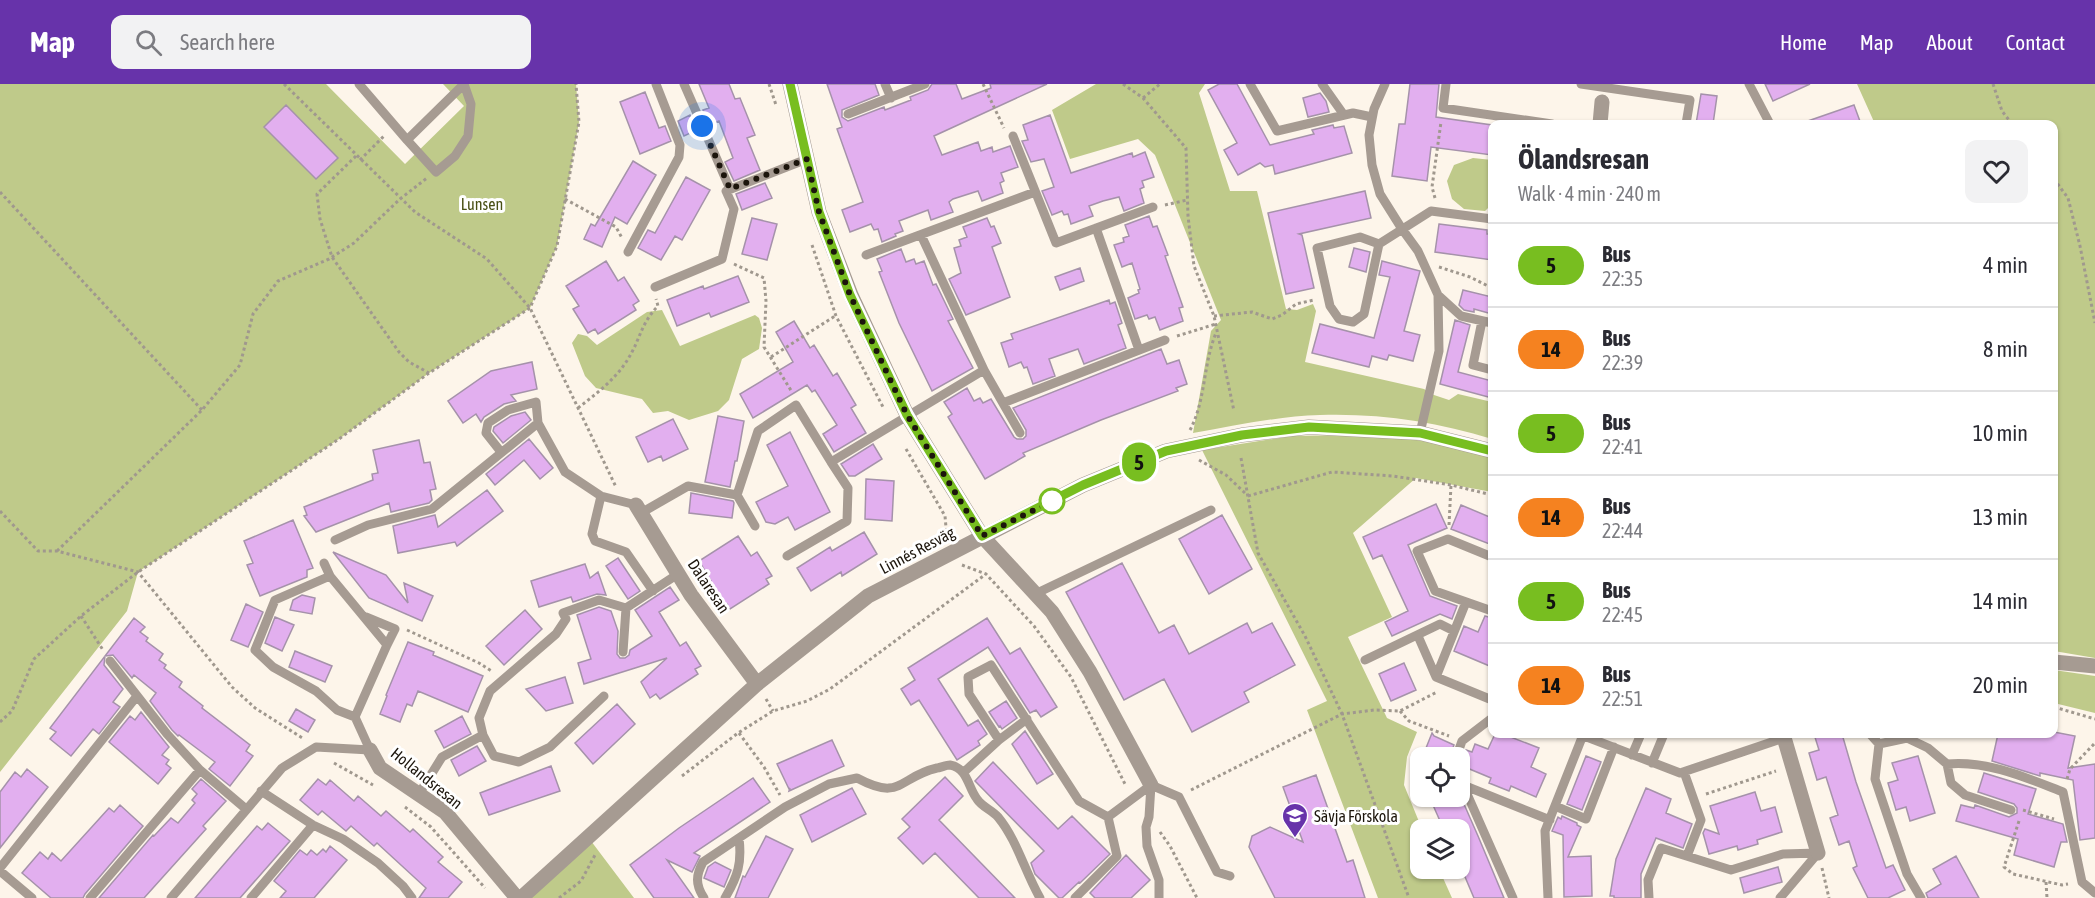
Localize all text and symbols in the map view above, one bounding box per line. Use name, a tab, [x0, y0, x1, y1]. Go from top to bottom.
search box	[111, 15, 531, 69]
text: Map	[30, 26, 75, 58]
icon: search	[132, 26, 165, 59]
text: Search here	[180, 29, 275, 55]
text: Home	[1780, 30, 1827, 54]
text: Map	[1860, 30, 1894, 54]
text: About	[1927, 30, 1973, 54]
text: Contact	[2006, 30, 2065, 54]
your location	[687, 111, 717, 141]
button: heart	[1965, 140, 2028, 203]
text: Ölandsresan	[1518, 143, 1649, 175]
text: Walk · 4 min · 240 m	[1518, 182, 1661, 205]
park label: Lunsen	[461, 195, 503, 213]
text: Bus	[1602, 241, 1631, 267]
text: 4 min	[1983, 252, 2028, 278]
text: 5	[1546, 253, 1556, 277]
text: 22:35	[1602, 267, 1643, 290]
text: Bus	[1602, 325, 1631, 351]
text: 8 min	[1983, 336, 2028, 362]
text: 14	[1541, 337, 1561, 361]
text: 22:39	[1602, 351, 1643, 374]
text: Bus	[1602, 409, 1631, 435]
text: 10 min	[1973, 420, 2028, 446]
text: 5	[1546, 421, 1556, 445]
text: 22:41	[1602, 435, 1643, 458]
line badge: 5	[1120, 442, 1158, 482]
text: 5	[1134, 450, 1144, 474]
unlabelled marker	[1039, 488, 1065, 514]
text: Bus	[1602, 493, 1631, 519]
text: 13 min	[1973, 504, 2028, 530]
text: 14	[1541, 505, 1561, 529]
text: 22:44	[1602, 519, 1643, 542]
street label: Linnés Resväg	[876, 523, 958, 578]
street label: Dalaresan	[685, 556, 733, 616]
text: Bus	[1602, 577, 1631, 603]
text: 14 min	[1973, 588, 2028, 614]
text: 5	[1546, 589, 1556, 613]
text: 22:45	[1602, 603, 1643, 626]
text: Bus	[1602, 661, 1631, 687]
text: 20 min	[1973, 672, 2028, 698]
text: 14	[1541, 673, 1561, 697]
text: 22:51	[1602, 687, 1643, 710]
street label: Hollandsresan	[388, 744, 466, 812]
map controls	[1410, 747, 1470, 879]
button: locate	[1410, 747, 1470, 807]
school or university icon: Sävja Förskola	[1280, 801, 1310, 839]
place label: Sävja Förskola	[1314, 807, 1398, 826]
button: layers	[1410, 819, 1470, 879]

